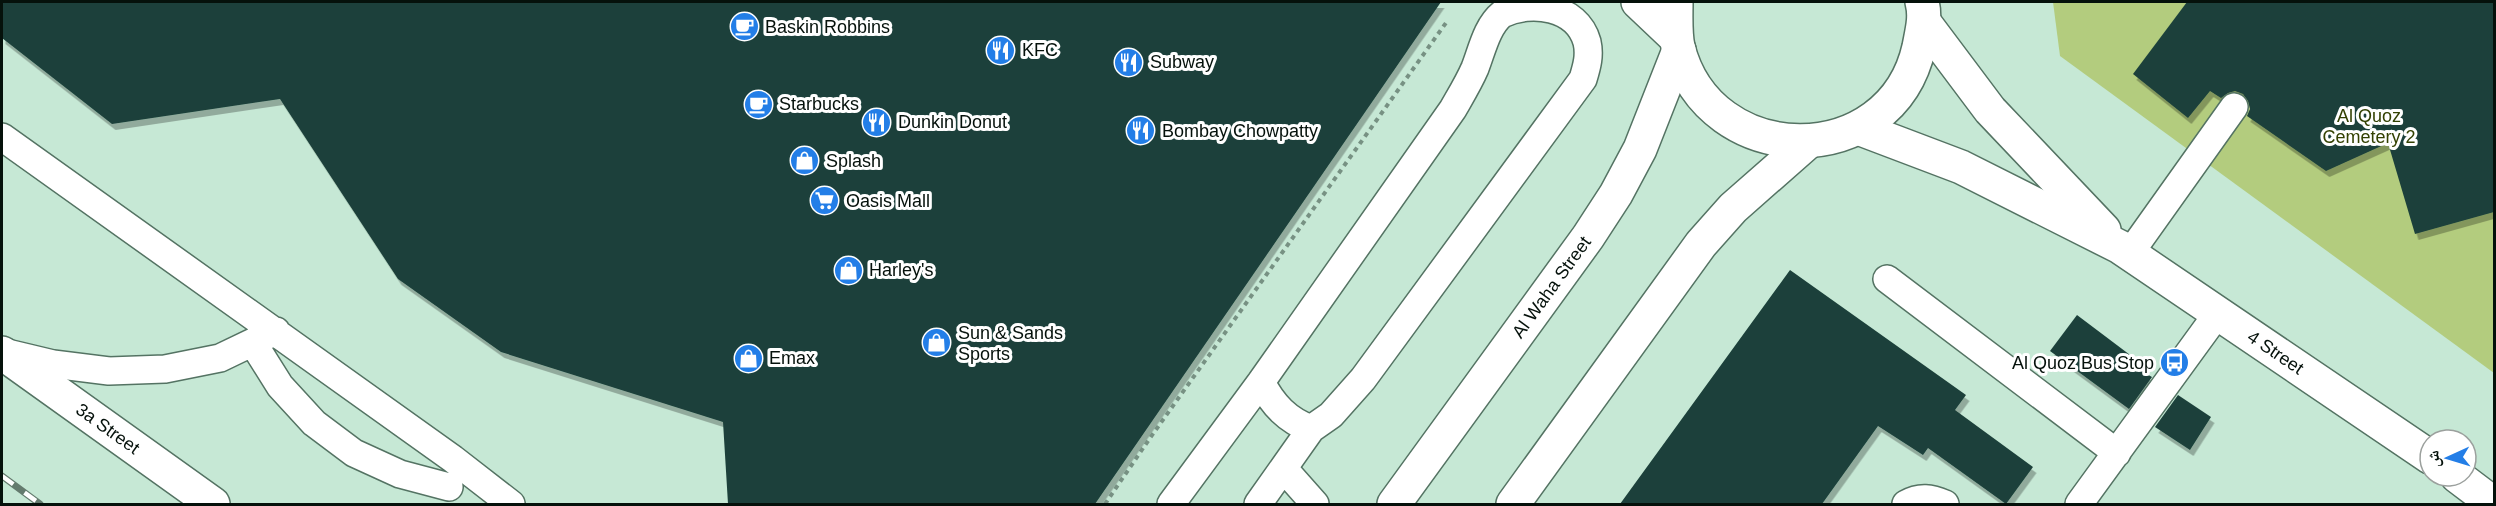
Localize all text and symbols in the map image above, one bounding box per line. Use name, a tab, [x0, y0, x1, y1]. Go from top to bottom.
cafe icon: Baskin Robbins	[728, 11, 760, 43]
place label: Baskin Robbins	[765, 17, 890, 37]
restaurant icon: KFC	[985, 34, 1017, 66]
place label: KFC	[1022, 40, 1058, 60]
restaurant icon: Subway	[1113, 46, 1145, 78]
place label: Subway	[1150, 52, 1214, 72]
cafe icon: Starbucks	[742, 88, 774, 120]
place label: Starbucks	[779, 94, 859, 114]
restaurant icon: Dunkin Donut	[861, 106, 893, 138]
park label: Al Quoz Cemetery 2	[2322, 106, 2416, 147]
place label: Dunkin Donut	[898, 112, 1007, 132]
restaurant icon: Bombay Chowpatty	[1125, 115, 1157, 147]
place label: Bombay Chowpatty	[1162, 121, 1318, 141]
shop icon: Splash	[789, 145, 821, 177]
place label: Splash	[826, 151, 881, 171]
supermarket icon: Oasis Mall	[809, 185, 841, 217]
place label: Oasis Mall	[846, 191, 930, 211]
street label: Al Waha Street	[1508, 233, 1595, 342]
shop icon: Harley's	[832, 254, 864, 286]
place label: Harley's	[869, 260, 933, 280]
place label: Sun & Sands Sports	[958, 323, 1063, 364]
street label: 4 Street	[2244, 326, 2307, 378]
shop icon: Sun & Sands Sports	[921, 327, 953, 359]
shop icon: Emax	[732, 342, 764, 374]
bus stop icon: Al Quoz Bus Stop	[2159, 347, 2191, 379]
place label: Emax	[769, 348, 815, 368]
place label: Al Quoz Bus Stop	[2012, 353, 2154, 373]
street label: 3a Street	[72, 399, 143, 458]
north arrow	[2418, 428, 2478, 488]
text: ش	[2424, 450, 2444, 468]

